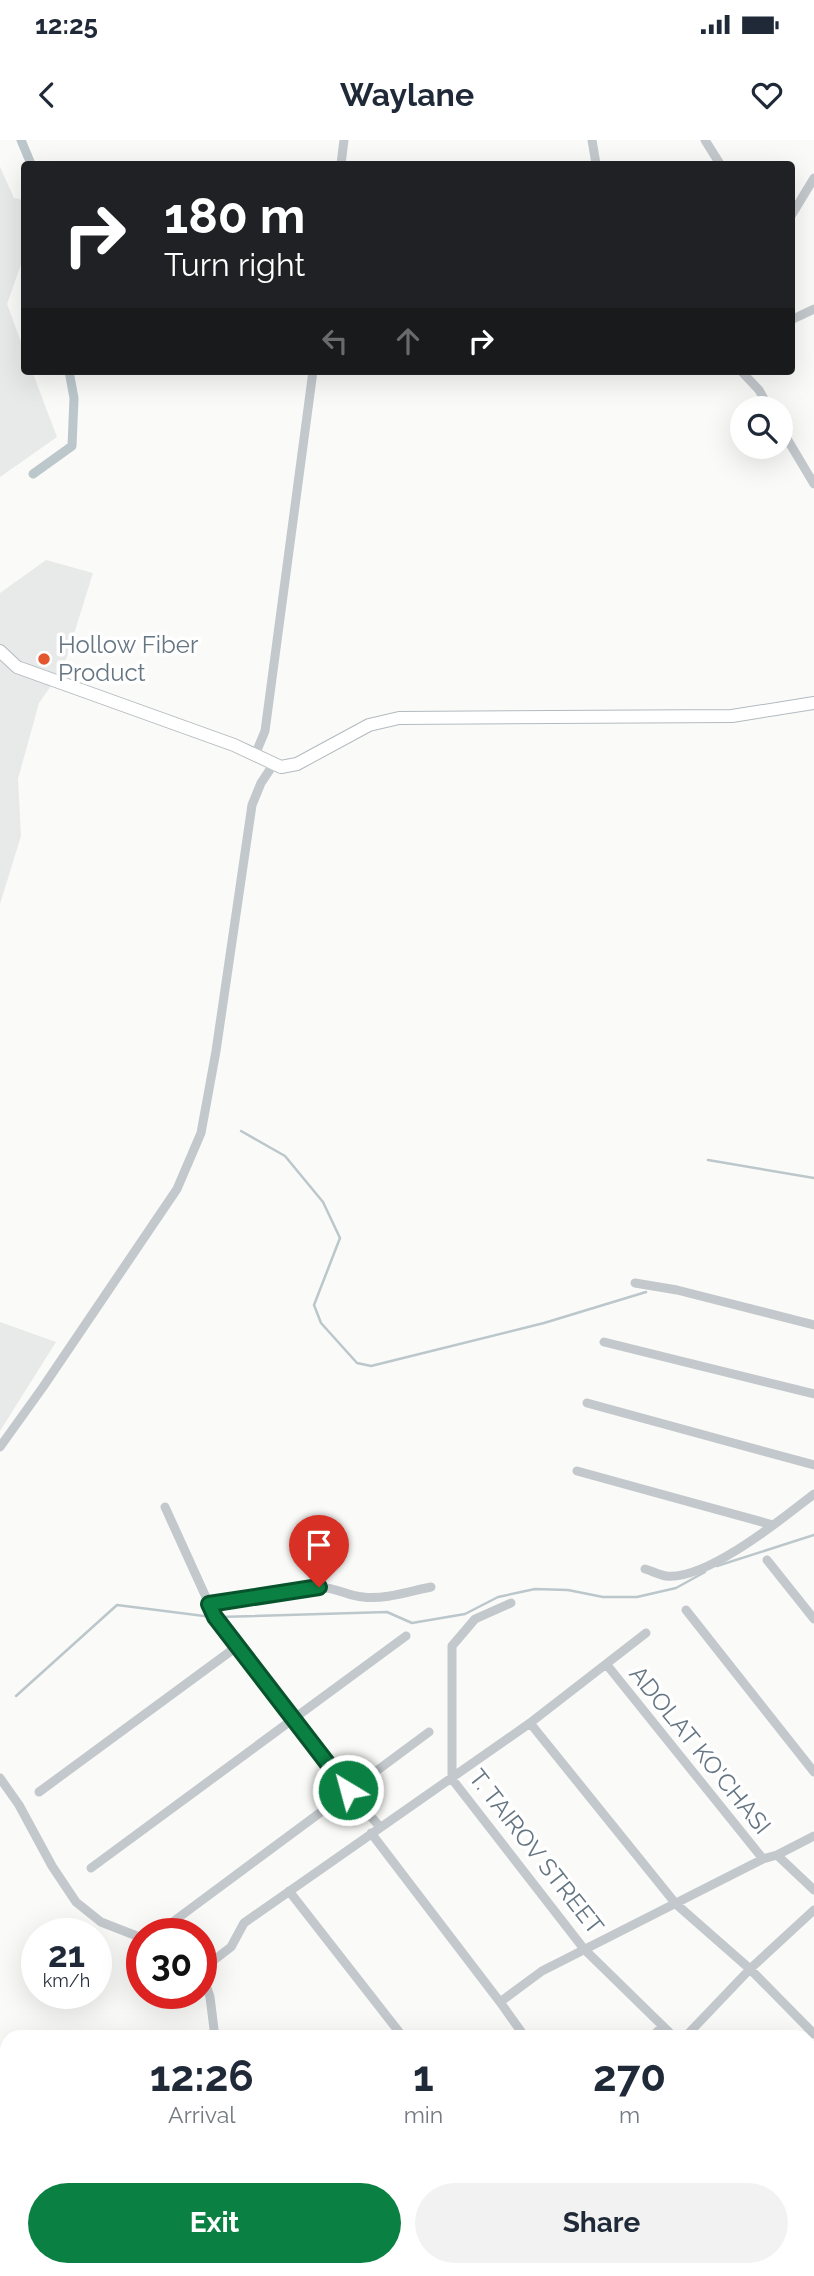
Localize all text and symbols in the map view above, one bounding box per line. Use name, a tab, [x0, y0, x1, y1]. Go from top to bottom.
text: 12:25	[35, 10, 98, 40]
icon: back	[28, 76, 66, 114]
text: Waylane	[340, 76, 474, 113]
icon: heart	[748, 76, 786, 114]
text: 180 m	[164, 187, 305, 244]
icon: right	[49, 189, 140, 280]
text: Turn right	[164, 246, 305, 283]
icon: left	[316, 322, 354, 360]
icon: ahead	[389, 322, 427, 360]
icon: right	[462, 322, 500, 360]
map controls	[730, 396, 793, 459]
button: search	[730, 396, 793, 459]
place label: Hollow Fiber Product	[58, 630, 199, 687]
marker: Hollow Fiber Product	[36, 651, 52, 667]
pin	[289, 1515, 349, 1587]
icon: arrive	[300, 1526, 338, 1564]
street label: ADOLAT KO'CHASI	[624, 1660, 777, 1840]
position arrow	[311, 1753, 385, 1827]
street label: T. TAIROV STREET	[463, 1763, 610, 1940]
speed limit sign: 30	[126, 1918, 217, 2009]
text: 21	[48, 1934, 85, 1975]
text: km/h	[43, 1970, 90, 1991]
text: 12:26	[150, 2052, 254, 2101]
text: 1	[413, 2052, 434, 2101]
text: 270	[593, 2052, 666, 2101]
text: Arrival	[168, 2101, 236, 2128]
text: min	[404, 2101, 443, 2128]
text: m	[619, 2101, 640, 2128]
button: Exit	[28, 2183, 401, 2263]
button: Share	[415, 2183, 788, 2263]

